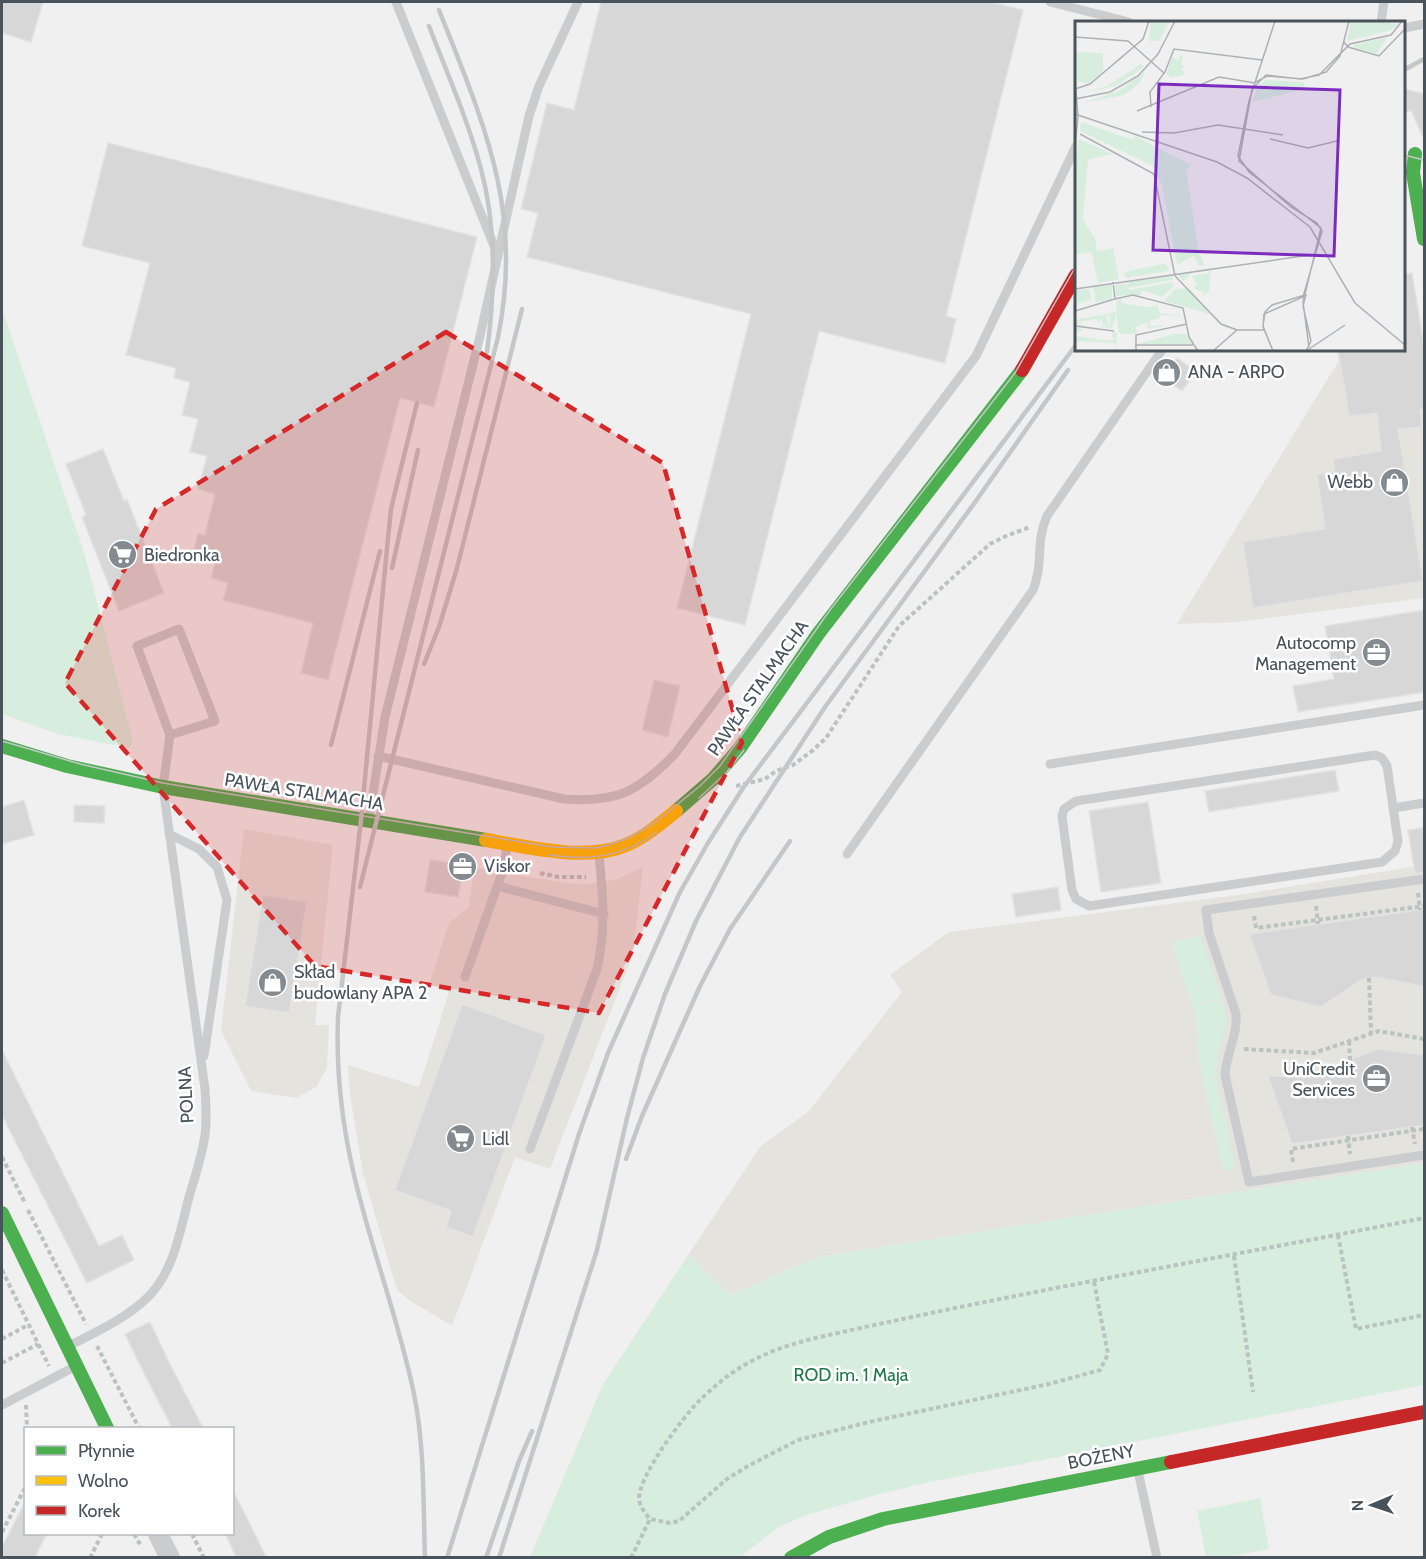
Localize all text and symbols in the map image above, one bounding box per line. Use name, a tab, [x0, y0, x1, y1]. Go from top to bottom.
inset map	[1075, 21, 1405, 351]
shop icon: ANA - ARPO	[1151, 356, 1183, 388]
place label: ANA - ARPO	[1188, 361, 1285, 383]
shop icon: Webb	[1378, 466, 1410, 498]
place label: Webb	[1327, 471, 1373, 493]
supermarket icon: Biedronka	[107, 539, 139, 571]
place label: Biedronka	[144, 544, 220, 566]
street label: PAWŁA STALMACHA	[703, 616, 813, 760]
place label: Autocomp Management	[1255, 632, 1356, 675]
office icon: Autocomp Management	[1361, 637, 1393, 669]
street label: PAWŁA STALMACHA	[223, 769, 385, 815]
office icon: Viskor	[447, 850, 479, 882]
place label: Viskor	[484, 855, 531, 877]
place label: Skład budowlany APA 2	[294, 961, 427, 1004]
shop icon: Skład budowlany APA 2	[257, 966, 289, 998]
place label: UniCredit Services	[1283, 1058, 1355, 1101]
office icon: UniCredit Services	[1360, 1063, 1392, 1095]
street label: POLNA	[174, 1066, 198, 1124]
supermarket icon: Lidl	[445, 1123, 477, 1155]
place label: Lidl	[482, 1128, 510, 1150]
park label: ROD im. 1 Maja	[794, 1364, 909, 1386]
legend	[24, 1427, 234, 1535]
text: Płynnie	[78, 1440, 135, 1462]
street label: BOŻENY	[1066, 1440, 1137, 1474]
text: Wolno	[78, 1470, 129, 1492]
north arrow	[1342, 1475, 1402, 1535]
text: Korek	[78, 1500, 121, 1522]
text: N	[1348, 1500, 1367, 1511]

